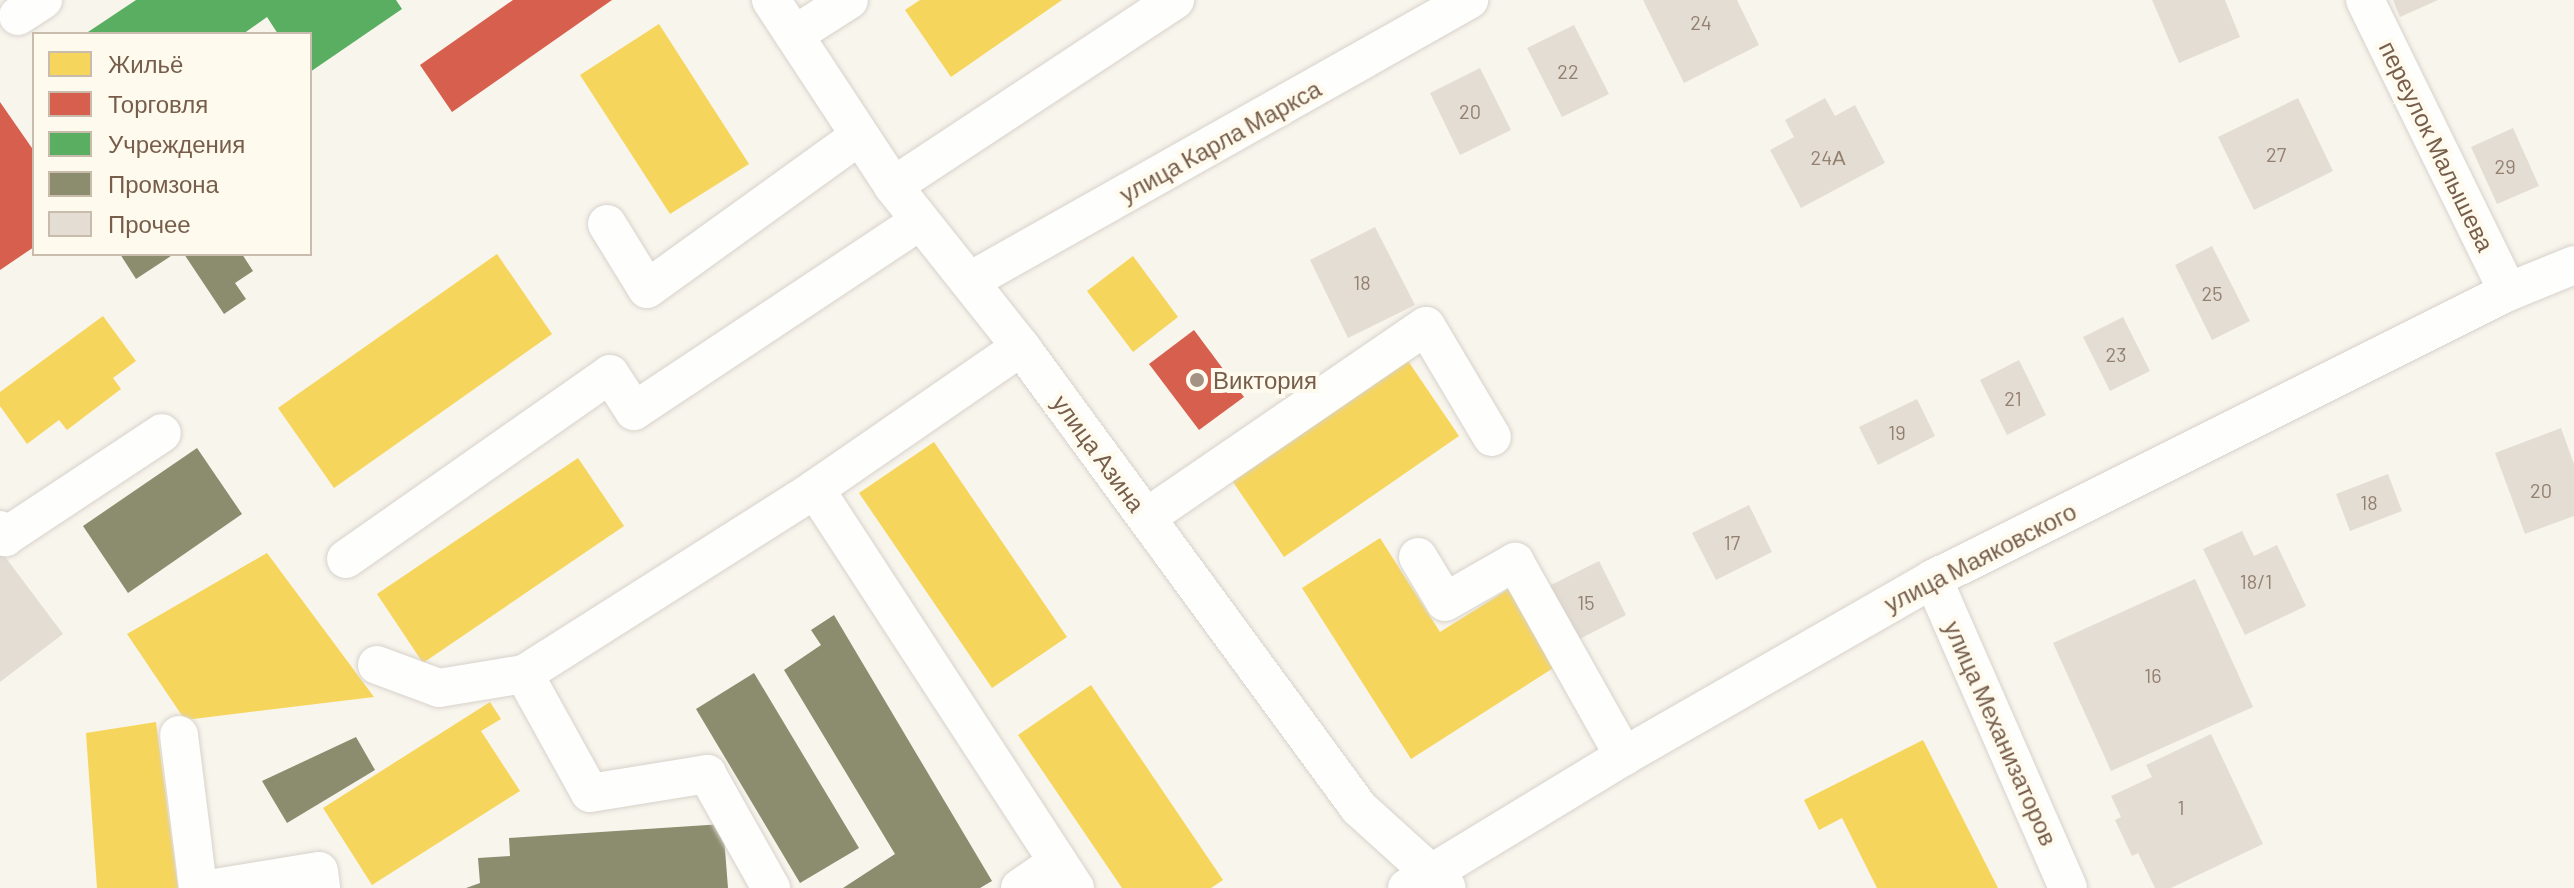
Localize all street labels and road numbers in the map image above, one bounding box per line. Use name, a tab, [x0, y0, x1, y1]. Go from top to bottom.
street label: переулок Малышева	[2374, 36, 2500, 256]
street label: улица Карла Маркса	[1114, 74, 1326, 208]
street label: улица Азина	[1047, 389, 1151, 517]
street label: улица Маяковского	[1879, 496, 2081, 618]
street label: улица Механизаторов	[1938, 616, 2064, 850]

